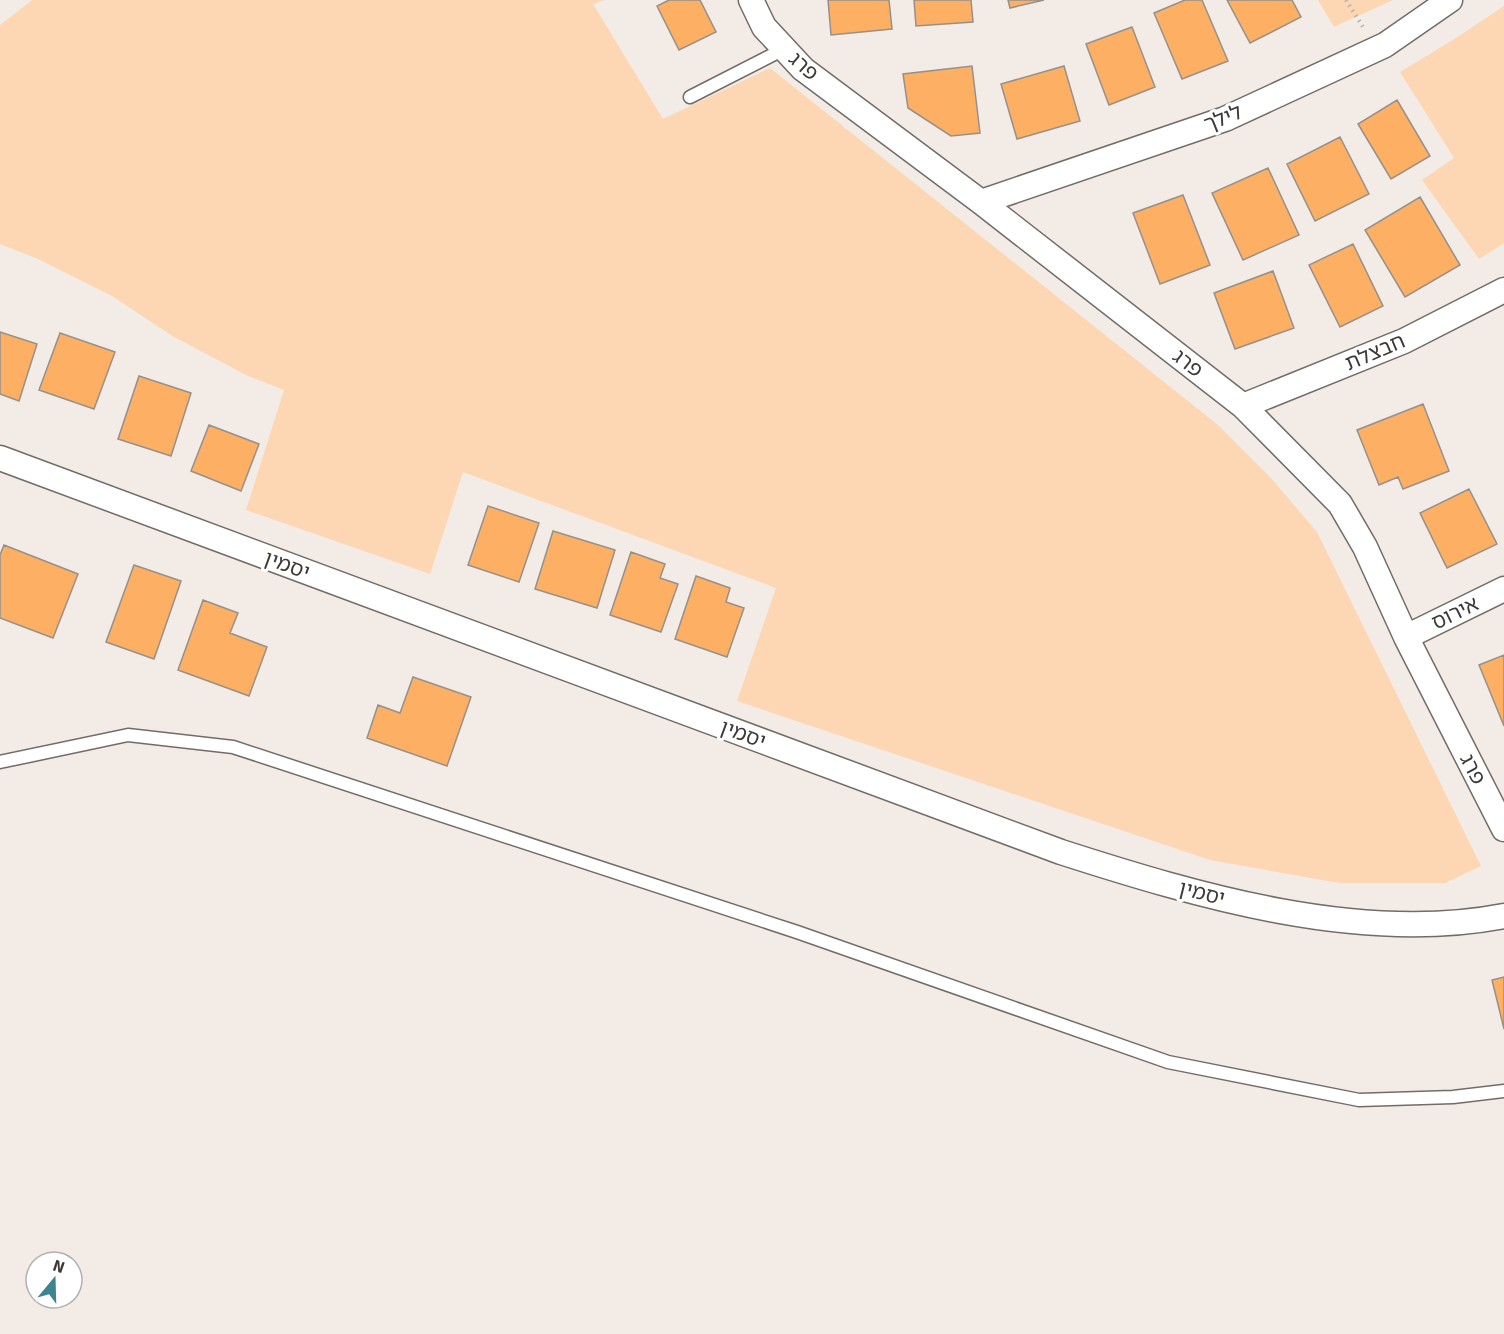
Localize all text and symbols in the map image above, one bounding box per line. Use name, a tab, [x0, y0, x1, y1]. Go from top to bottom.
street label: פרג	[784, 46, 824, 86]
street label: לילך	[1200, 99, 1246, 137]
street label: חבצלת	[1341, 328, 1409, 376]
street label: פרג	[1168, 343, 1208, 383]
street label: יסמין	[261, 545, 313, 585]
street label: אירוס	[1427, 591, 1483, 635]
street label: יסמין	[717, 714, 769, 754]
street label: פרג	[1454, 749, 1492, 789]
street label: יסמין	[1176, 875, 1228, 911]
north arrow	[24, 1250, 84, 1310]
text: N	[50, 1255, 67, 1278]

